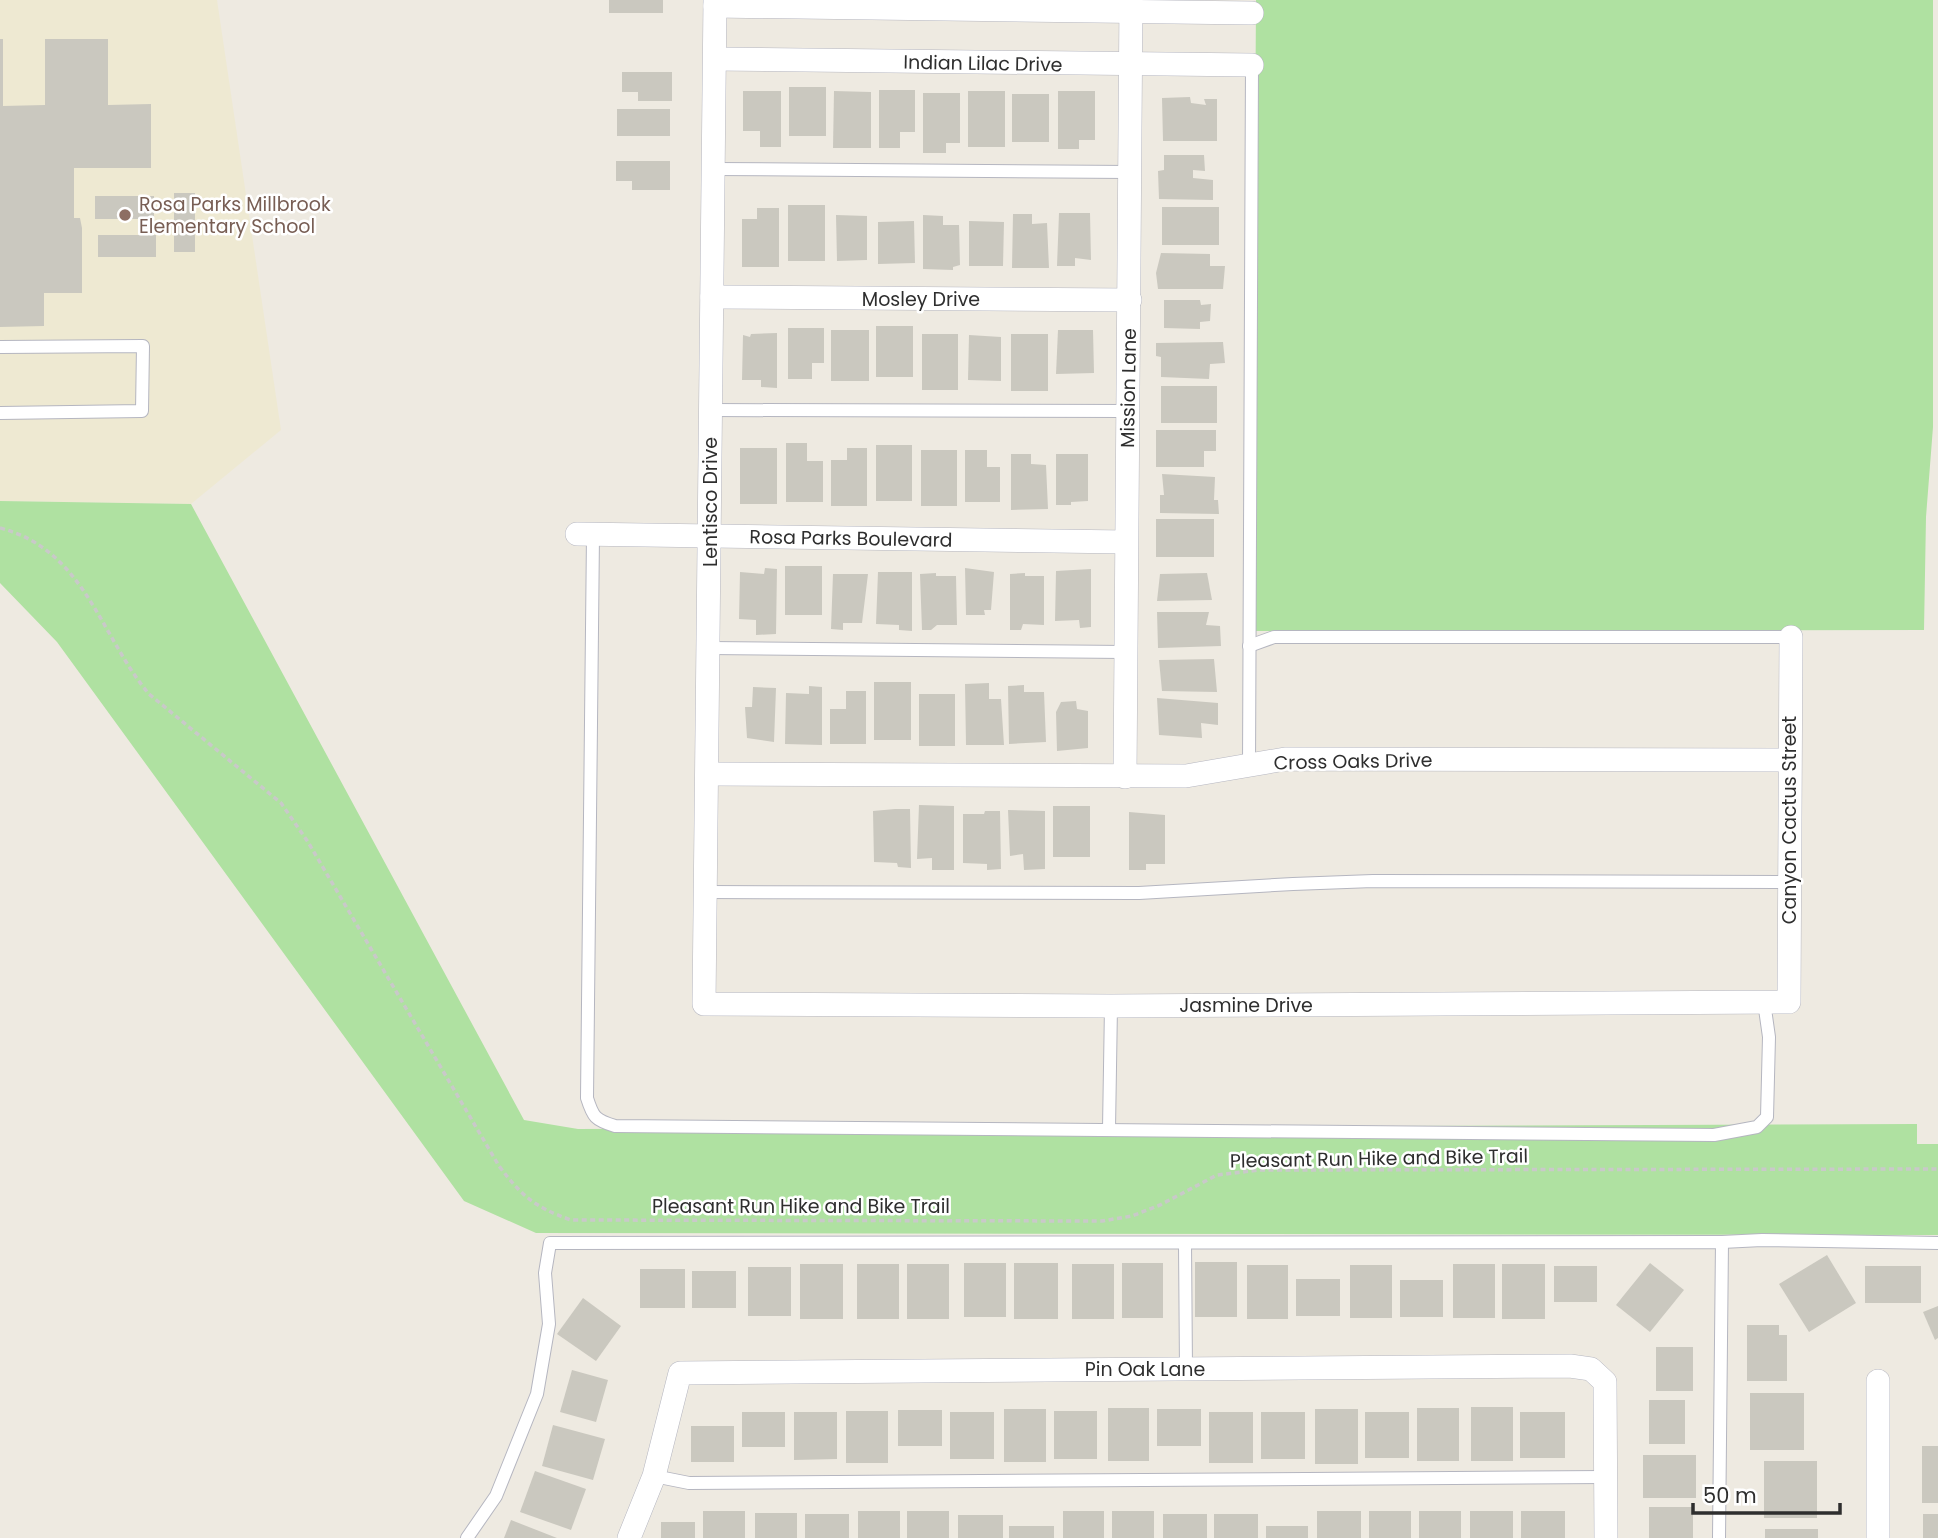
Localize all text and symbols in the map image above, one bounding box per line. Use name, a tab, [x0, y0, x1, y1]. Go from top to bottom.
street label: Indian Lilac Drive	[903, 49, 1063, 78]
place label: Rosa Parks Millbrook Elementary School	[139, 191, 331, 240]
marker: Rosa Parks Millbrook Elementary School	[117, 207, 133, 223]
street label: Mosley Drive	[862, 286, 980, 313]
street label: Mission Lane	[1114, 328, 1143, 448]
street label: Lentisco Drive	[697, 437, 724, 567]
street label: Rosa Parks Boulevard	[749, 523, 953, 554]
street label: Canyon Cactus Street	[1776, 716, 1803, 924]
street label: Cross Oaks Drive	[1273, 747, 1433, 776]
street label: Jasmine Drive	[1179, 992, 1313, 1019]
street label: Pleasant Run Hike and Bike Trail	[1230, 1142, 1528, 1175]
street label: Pleasant Run Hike and Bike Trail	[652, 1193, 950, 1220]
street label: Pin Oak Lane	[1085, 1356, 1205, 1383]
scale bar	[1693, 1472, 1840, 1516]
text: 50 m	[1703, 1481, 1757, 1510]

